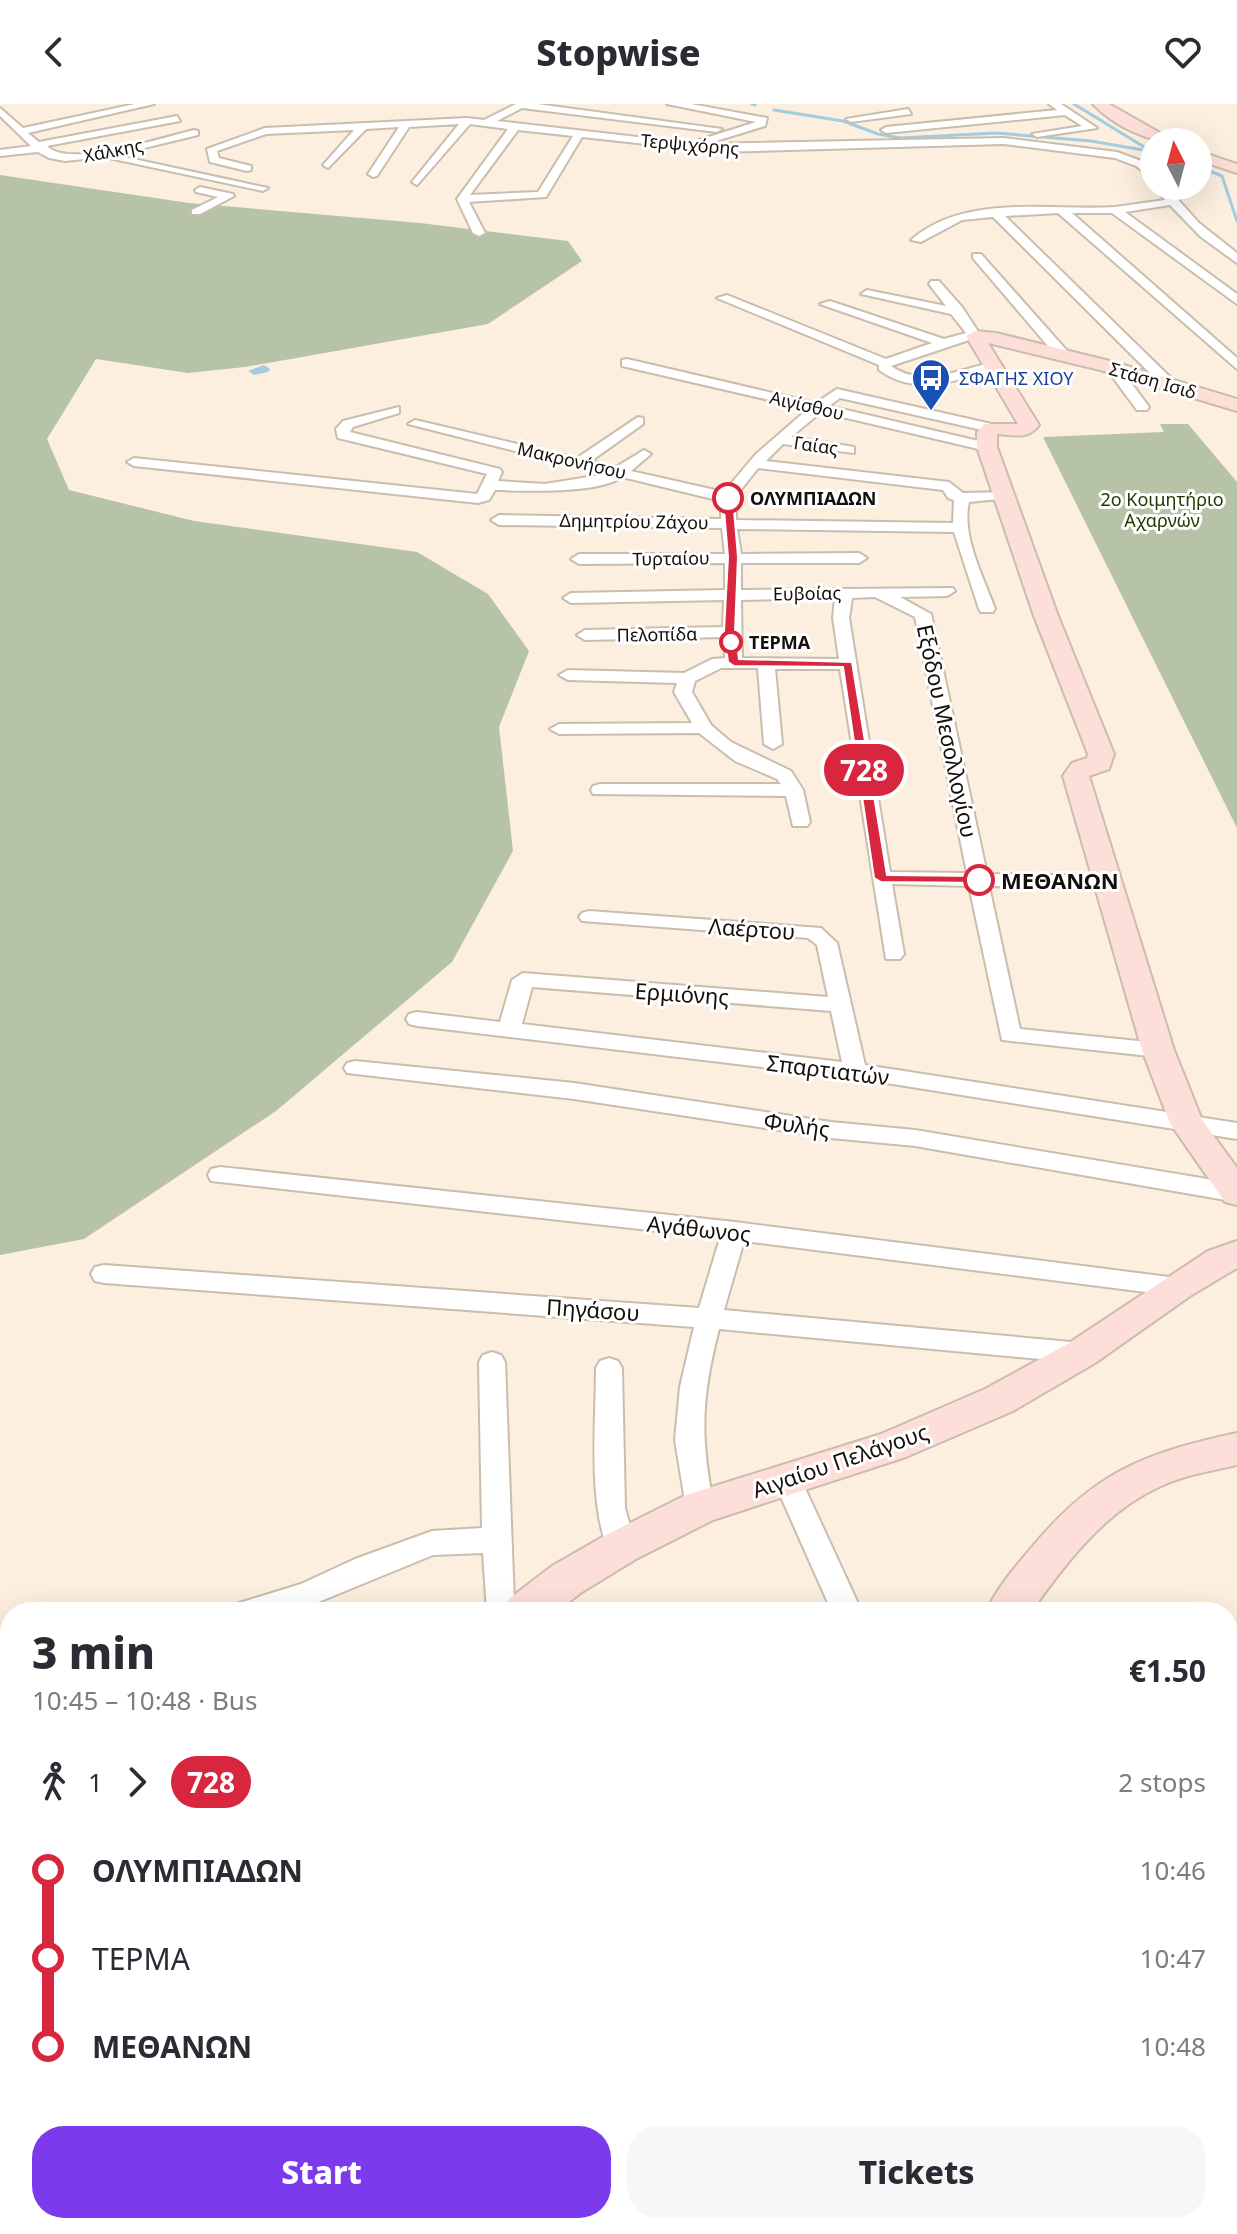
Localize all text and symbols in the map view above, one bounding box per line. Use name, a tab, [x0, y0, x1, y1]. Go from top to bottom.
text: Stopwise	[536, 28, 701, 77]
icon: back	[32, 30, 76, 74]
icon: heart	[1161, 30, 1205, 74]
street label: Τερψιχόρης	[640, 128, 740, 160]
north arrow	[1140, 128, 1212, 200]
map controls	[1140, 128, 1212, 200]
street label: Χάλκης	[81, 132, 145, 168]
street label: Στάση Ισιδ	[1107, 356, 1199, 404]
bus stop icon: ΣΦΑΓΗΣ ΧΙΟΥ	[910, 357, 952, 412]
place label: ΣΦΑΓΗΣ ΧΙΟΥ	[959, 366, 1074, 390]
street label: Αιγίσθου	[768, 385, 846, 425]
street label: Γαίας	[792, 430, 840, 460]
street label: Μακρονήσου	[515, 436, 629, 484]
marker: ΟΛΥΜΠΙΑΔΩΝ	[713, 483, 743, 513]
place label: ΟΛΥΜΠΙΑΔΩΝ	[750, 486, 876, 510]
park label: 2ο Κοιμητήριο Αχαρνών	[1100, 487, 1224, 532]
street label: Δημητρίου Ζάχου	[559, 508, 709, 534]
street label: Τυρταίου	[632, 545, 710, 571]
street label: Ευβοίας	[773, 580, 841, 606]
street label: Πελοπίδα	[616, 621, 698, 647]
street label: Εξόδου Μεσολλογίου	[911, 622, 985, 840]
place label: ΤΕΡΜΑ	[749, 630, 811, 654]
marker: ΤΕΡΜΑ	[720, 631, 742, 653]
line badge: 728	[818, 744, 910, 796]
text: 728	[840, 751, 888, 789]
marker: ΜΕΘΑΝΩΝ	[964, 865, 994, 895]
place label: ΜΕΘΑΝΩΝ	[1001, 865, 1118, 895]
street label: Λαέρτου	[708, 910, 796, 946]
street label: Ερμιόνης	[634, 975, 730, 1011]
street label: Σπαρτιατών	[765, 1047, 891, 1091]
street label: Φυλής	[762, 1105, 832, 1143]
street label: Αγάθωνος	[646, 1208, 752, 1248]
street label: Πηγάσου	[545, 1291, 641, 1327]
street label: Αιγαίου Πελάγους	[748, 1416, 932, 1504]
text: 3 min	[32, 1622, 155, 1682]
text: €1.50	[1129, 1650, 1206, 1691]
text: 10:45 – 10:48 · Bus	[32, 1682, 257, 1718]
icon: walk	[32, 1760, 76, 1804]
icon: forward	[115, 1760, 159, 1804]
text: 728	[187, 1763, 235, 1801]
text: 1	[88, 1764, 103, 1800]
text: 2 stops	[1118, 1764, 1206, 1800]
text: ΟΛΥΜΠΙΑΔΩΝ	[92, 1850, 303, 1891]
text: 10:46	[1140, 1852, 1206, 1888]
text: ΤΕΡΜΑ	[92, 1938, 190, 1979]
text: 10:47	[1140, 1940, 1206, 1976]
text: ΜΕΘΑΝΩΝ	[92, 2026, 252, 2067]
text: 10:48	[1140, 2028, 1206, 2064]
button: Start	[32, 2126, 611, 2218]
button: Tickets	[627, 2126, 1206, 2218]

